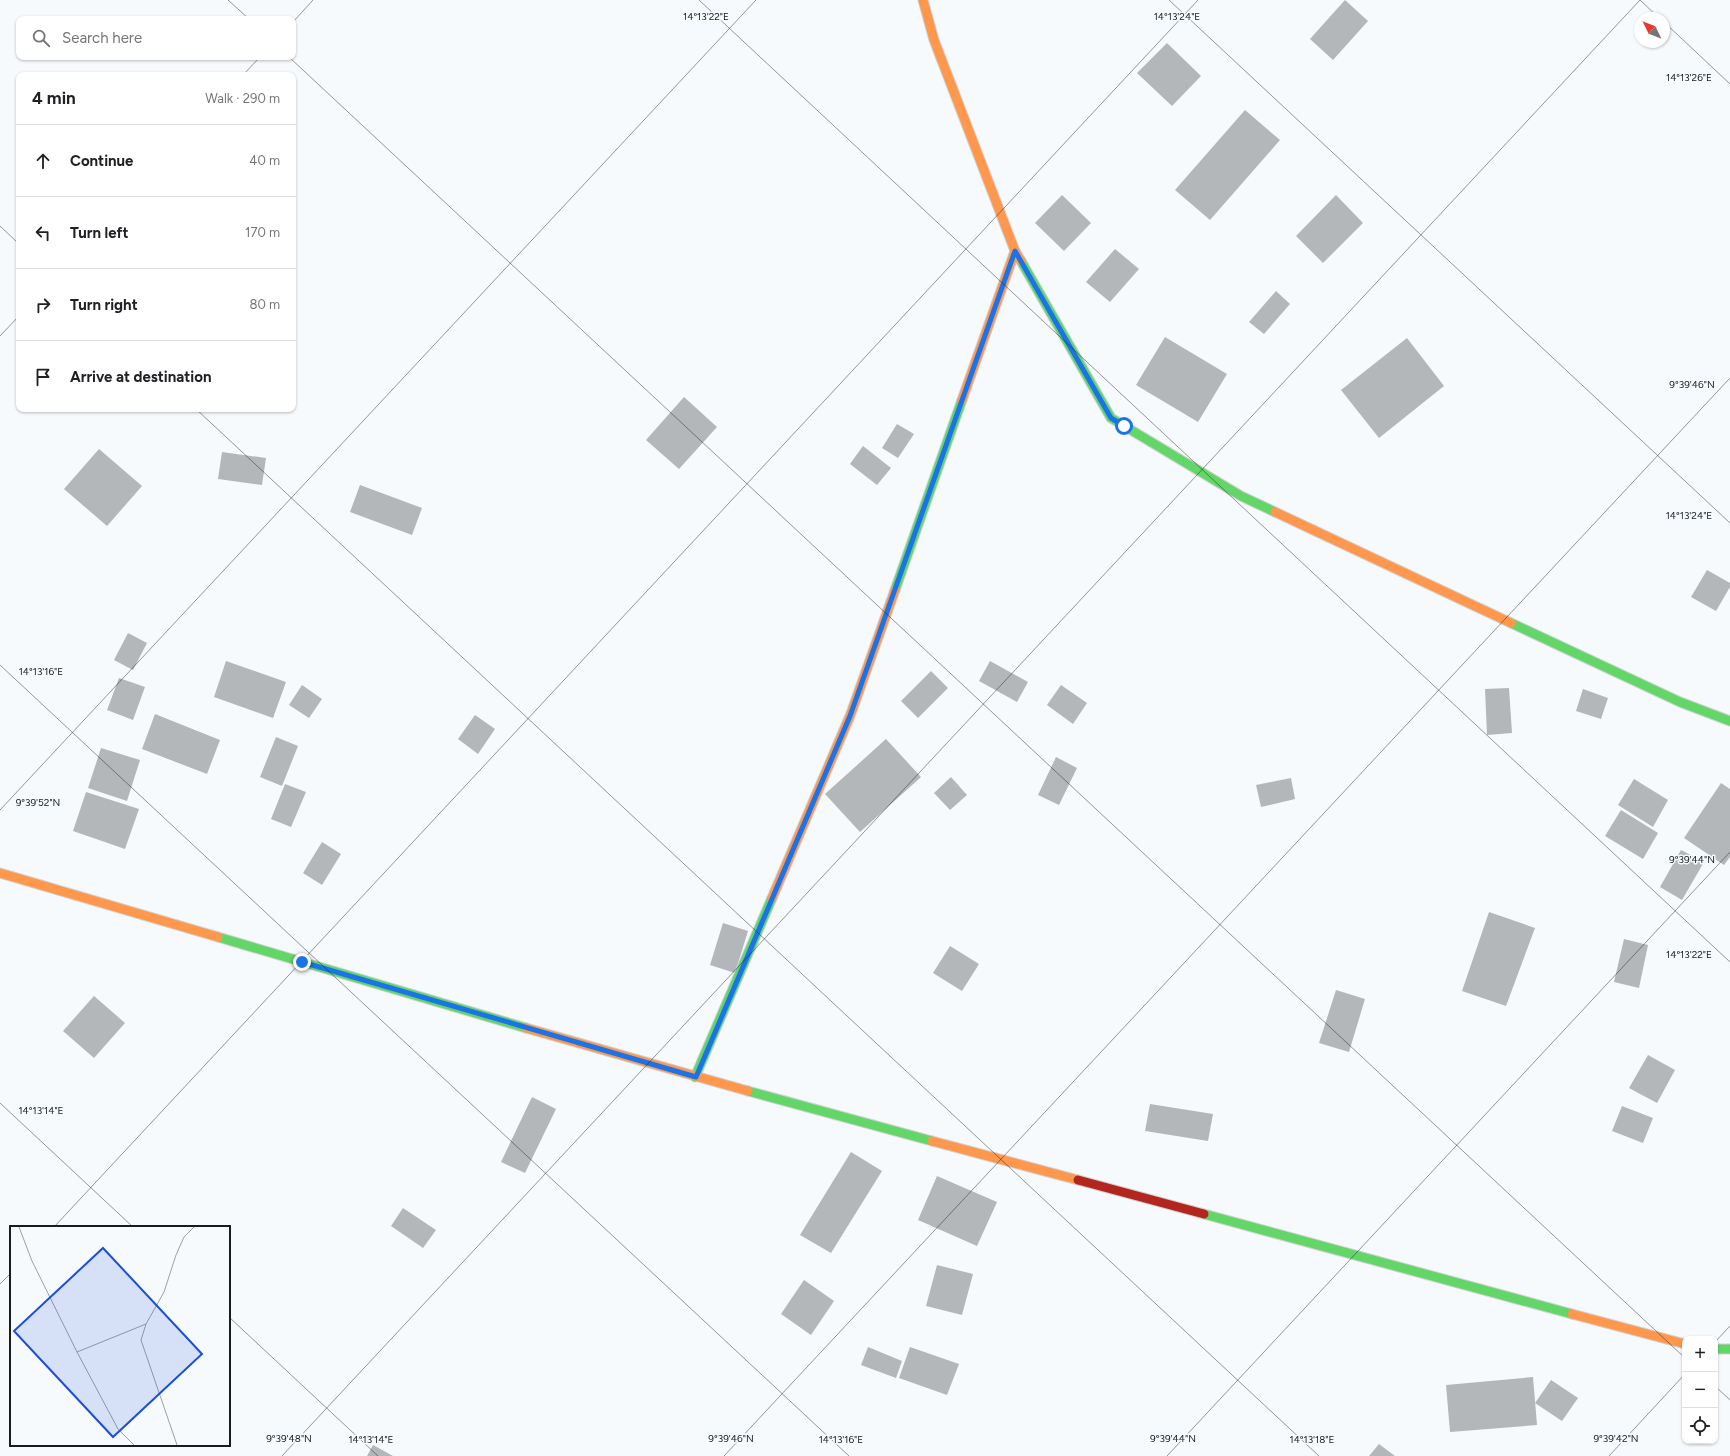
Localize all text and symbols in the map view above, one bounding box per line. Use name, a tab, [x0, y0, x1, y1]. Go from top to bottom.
text: 14°13'22"E	[683, 10, 729, 23]
text: 14°13'24"E	[1154, 10, 1200, 23]
north arrow	[1634, 12, 1670, 48]
search box	[16, 16, 296, 60]
icon: search	[30, 27, 52, 49]
text: Search here	[62, 29, 142, 47]
text: 14°13'26"E	[1666, 71, 1712, 84]
text: 4 min	[32, 88, 76, 108]
text: Walk · 290 m	[205, 91, 280, 106]
icon: ahead	[32, 150, 54, 172]
text: Continue	[70, 152, 133, 170]
text: 40 m	[249, 153, 280, 168]
icon: left	[32, 222, 54, 244]
text: Turn left	[70, 224, 128, 242]
text: 170 m	[245, 225, 280, 240]
icon: right	[32, 294, 54, 316]
text: Turn right	[70, 296, 138, 314]
text: 80 m	[249, 297, 280, 312]
icon: arrive	[32, 366, 54, 388]
text: Arrive at destination	[70, 368, 211, 386]
text: 9°39'46"N	[1669, 378, 1715, 391]
route start	[1115, 417, 1133, 435]
text: 14°13'24"E	[1666, 509, 1712, 522]
text: 14°13'16"E	[19, 665, 63, 678]
text: 9°39'52"N	[16, 796, 60, 809]
text: 9°39'44"N	[1669, 853, 1715, 866]
text: 14°13'22"E	[1666, 948, 1712, 961]
route end	[293, 953, 311, 971]
text: 14°13'14"E	[18, 1104, 64, 1117]
inset map	[10, 1226, 230, 1446]
map controls	[1682, 1336, 1718, 1444]
button: +	[1682, 1336, 1718, 1372]
button: −	[1682, 1372, 1718, 1408]
button: locate	[1682, 1408, 1718, 1444]
text: 9°39'48"N	[266, 1432, 312, 1445]
text: 9°39'46"N	[708, 1432, 754, 1445]
text: 9°39'44"N	[1150, 1432, 1196, 1445]
text: 9°39'42"N	[1593, 1432, 1639, 1445]
text: 14°13'14"E	[348, 1433, 394, 1446]
text: 14°13'16"E	[819, 1433, 863, 1446]
text: 14°13'18"E	[1290, 1433, 1335, 1446]

